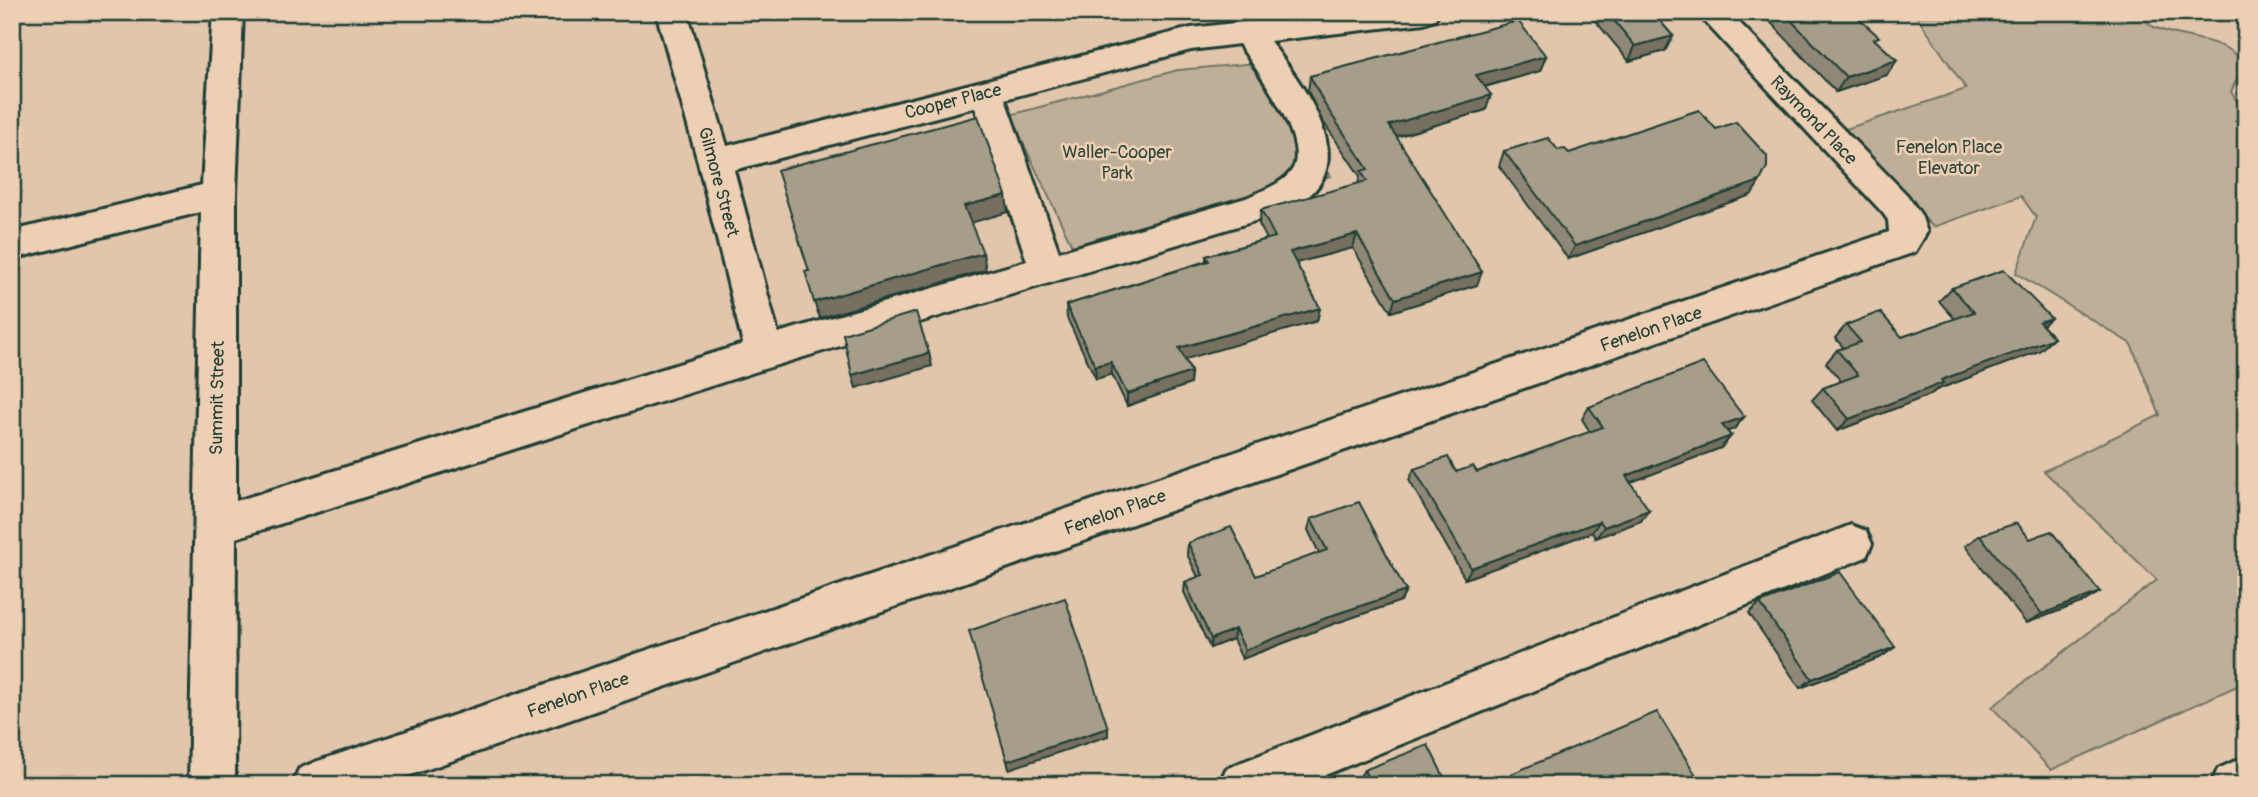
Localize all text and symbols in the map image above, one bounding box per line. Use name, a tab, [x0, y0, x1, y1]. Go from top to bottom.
street label: Raymond Place	[1765, 71, 1862, 170]
street label: Cooper Place	[902, 78, 1004, 125]
street label: Gilmore Street	[693, 125, 744, 240]
park label: Fenelon Place Elevator	[1896, 136, 2002, 180]
park label: Waller-Cooper Park	[1062, 141, 1172, 185]
street label: Fenelon Place	[1597, 301, 1705, 358]
street label: Summit Street	[205, 340, 230, 455]
street label: Fenelon Place	[1061, 484, 1169, 541]
street label: Fenelon Place	[524, 667, 632, 724]

